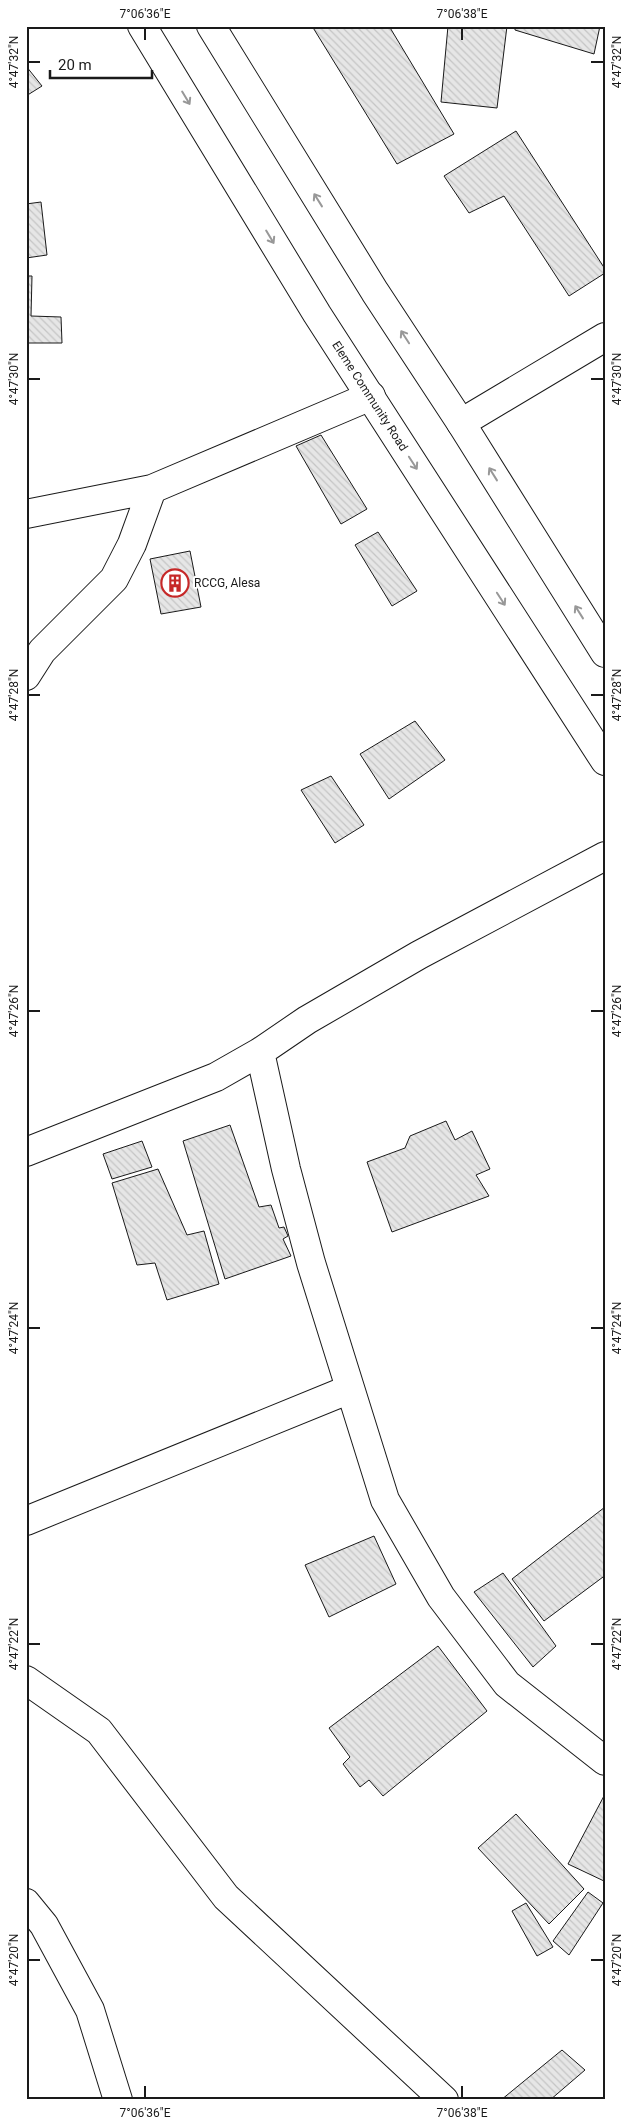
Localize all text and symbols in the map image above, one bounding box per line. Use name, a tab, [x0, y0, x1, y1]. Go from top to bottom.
text: 7°06'36"E	[120, 7, 171, 21]
text: 7°06'38"E	[437, 7, 488, 21]
text: 4°47'32"N	[7, 36, 21, 88]
text: 4°47'32"N	[610, 36, 624, 88]
scale bar	[50, 48, 152, 80]
text: 20 m	[58, 56, 92, 74]
one-way arrow	[181, 90, 191, 104]
one-way arrow	[313, 193, 323, 207]
one-way arrow	[265, 229, 275, 243]
one-way arrow	[400, 331, 410, 345]
street label: Eleme Community Road	[329, 339, 411, 453]
text: 4°47'30"N	[7, 353, 21, 405]
text: 4°47'30"N	[610, 353, 624, 405]
one-way arrow	[409, 455, 419, 469]
one-way arrow	[488, 467, 498, 481]
building icon: RCCG, Alesa	[160, 568, 190, 598]
place label: RCCG, Alesa	[194, 576, 260, 590]
one-way arrow	[496, 592, 506, 606]
one-way arrow	[574, 605, 584, 619]
text: 4°47'28"N	[7, 669, 21, 721]
text: 4°47'28"N	[610, 669, 624, 721]
text: 4°47'26"N	[7, 985, 21, 1037]
text: 4°47'26"N	[610, 985, 624, 1037]
text: 4°47'24"N	[7, 1302, 21, 1354]
text: 4°47'24"N	[610, 1302, 624, 1354]
text: 4°47'22"N	[7, 1618, 21, 1670]
text: 4°47'22"N	[610, 1618, 624, 1670]
text: 4°47'20"N	[7, 1934, 21, 1986]
text: 4°47'20"N	[610, 1934, 624, 1986]
text: 7°06'36"E	[120, 2106, 171, 2120]
text: 7°06'38"E	[437, 2106, 488, 2120]

